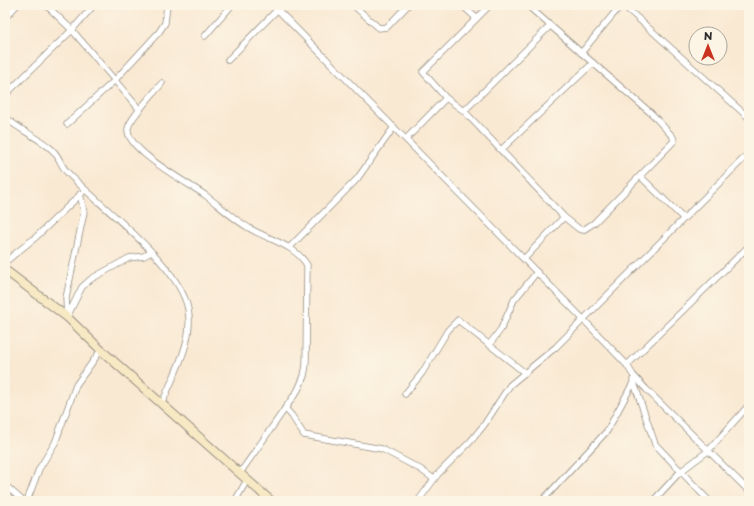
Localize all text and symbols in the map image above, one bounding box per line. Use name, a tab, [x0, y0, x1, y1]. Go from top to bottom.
north arrow	[688, 26, 728, 66]
text: N	[704, 27, 713, 44]

